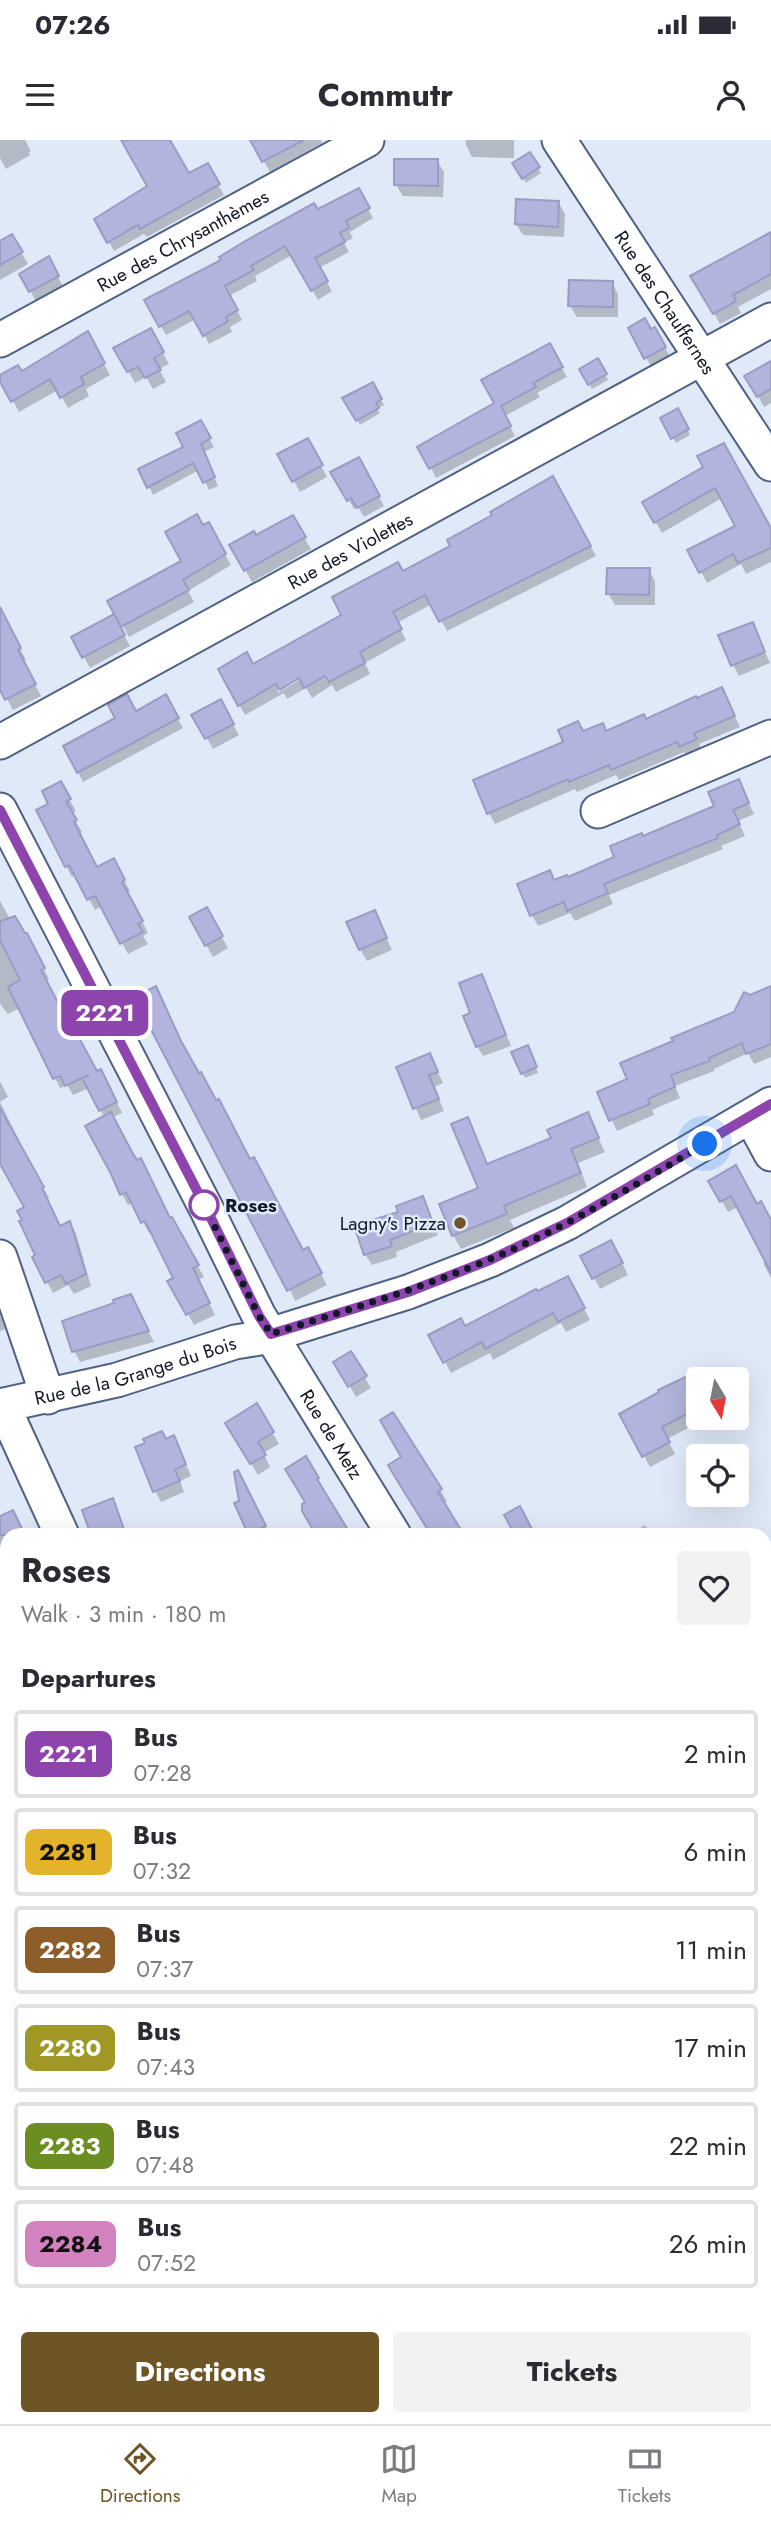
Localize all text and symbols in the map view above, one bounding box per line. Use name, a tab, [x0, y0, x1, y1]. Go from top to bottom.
text: 07:26	[35, 6, 111, 44]
text: Commutr	[318, 72, 453, 118]
icon: menu	[21, 76, 59, 114]
icon: person	[712, 76, 750, 114]
street label: Rue des Chrysanthèmes	[92, 183, 274, 298]
street label: Rue des Chauffernes	[608, 225, 722, 380]
street label: Rue des Violettes	[283, 505, 418, 596]
line badge: 2221	[56, 990, 154, 1036]
text: 2221	[75, 995, 135, 1030]
your location	[687, 1126, 722, 1161]
marker: Roses	[189, 1190, 219, 1220]
place label: Roses	[225, 1192, 277, 1219]
place label: Lagny's Pizza	[340, 1210, 446, 1237]
marker: Lagny's Pizza	[452, 1215, 468, 1231]
street label: Rue de la Grange du Bois	[32, 1329, 240, 1411]
north arrow	[686, 1367, 749, 1430]
map controls	[686, 1367, 749, 1507]
street label: Rue de Metz	[294, 1384, 370, 1484]
button: locate	[686, 1444, 749, 1507]
text: Roses	[21, 1547, 111, 1594]
button: heart	[677, 1551, 751, 1625]
text: Walk · 3 min · 180 m	[21, 1597, 226, 1631]
text: Departures	[21, 1659, 156, 1697]
text: Bus	[133, 1718, 178, 1756]
text: 2 min	[684, 1735, 747, 1773]
text: 2221	[39, 1736, 98, 1771]
text: 07:28	[133, 1756, 192, 1790]
text: Bus	[133, 1816, 177, 1854]
text: 6 min	[684, 1833, 747, 1871]
text: 2281	[39, 1834, 98, 1869]
text: 07:32	[133, 1854, 191, 1888]
text: Bus	[136, 1914, 180, 1952]
text: 11 min	[675, 1931, 747, 1969]
text: 2282	[39, 1932, 101, 1967]
text: 07:37	[136, 1952, 193, 1986]
text: Bus	[136, 2012, 181, 2050]
text: 17 min	[673, 2029, 747, 2067]
text: 2280	[39, 2030, 101, 2065]
text: 07:43	[136, 2050, 195, 2084]
text: Bus	[135, 2110, 180, 2148]
text: 22 min	[669, 2127, 747, 2165]
text: 2283	[39, 2128, 100, 2163]
text: 07:48	[135, 2148, 194, 2182]
text: Bus	[137, 2208, 181, 2246]
text: 26 min	[669, 2225, 747, 2263]
text: 2284	[39, 2226, 102, 2261]
text: 07:52	[137, 2246, 196, 2280]
button: Directions	[21, 2332, 379, 2412]
button: Tickets	[393, 2332, 751, 2412]
tab: Directions	[100, 2440, 180, 2509]
tab: Map	[380, 2440, 418, 2509]
tab: Tickets	[618, 2440, 671, 2509]

